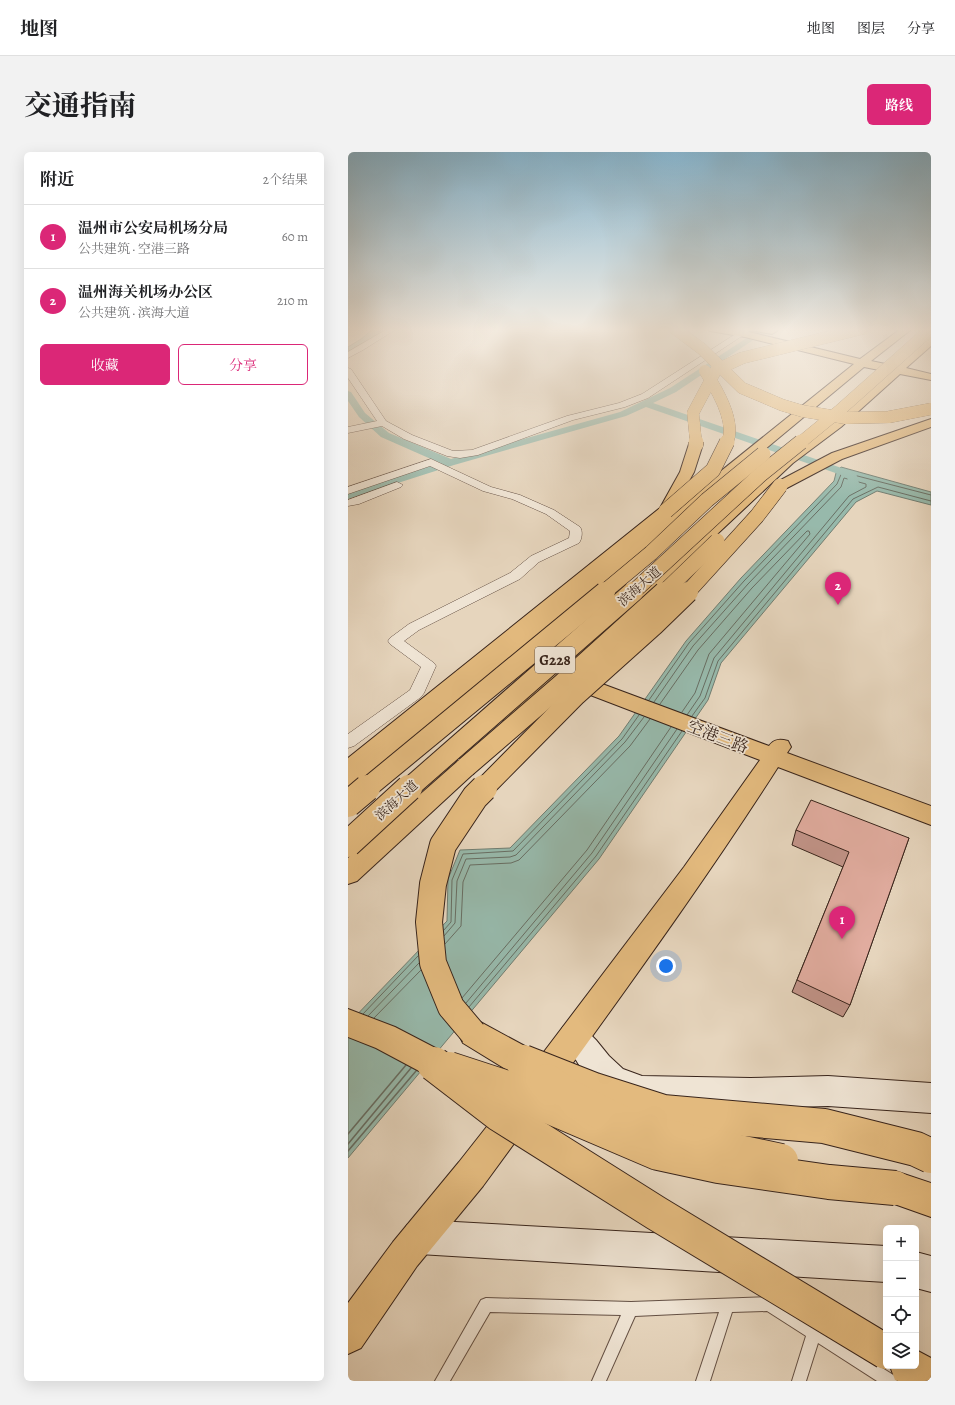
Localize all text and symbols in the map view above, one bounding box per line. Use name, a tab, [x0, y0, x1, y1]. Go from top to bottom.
text: 地图	[20, 16, 58, 42]
text: 地图	[807, 19, 835, 38]
text: 图层	[857, 19, 885, 38]
text: 分享	[907, 19, 935, 38]
button: 路线	[867, 84, 931, 125]
text: 交通指南	[24, 87, 136, 125]
text: 附近	[40, 168, 74, 191]
text: 2个结果	[263, 171, 308, 188]
text: 温州市公安局机场分局	[78, 218, 228, 238]
text: 1	[51, 228, 55, 245]
text: 60 m	[282, 228, 308, 245]
text: 公共建筑 · 空港三路	[78, 240, 190, 257]
text: 温州海关机场办公区	[78, 282, 213, 302]
text: 2	[50, 292, 56, 309]
text: 210 m	[277, 292, 308, 309]
text: 公共建筑 · 滨海大道	[78, 304, 190, 321]
button: 收藏	[40, 344, 170, 385]
button: 分享	[178, 344, 308, 385]
street label: 滨海大道	[614, 563, 665, 610]
pin: 2	[825, 572, 851, 605]
road number: G228	[535, 647, 575, 673]
street label: 空港三路	[684, 715, 751, 759]
street label: 滨海大道	[371, 777, 421, 824]
pin: 1	[829, 906, 855, 939]
your location	[656, 956, 676, 976]
map controls	[883, 1225, 919, 1369]
button: +	[883, 1225, 919, 1261]
button: −	[883, 1261, 919, 1297]
button: locate	[883, 1297, 919, 1333]
button: layers	[883, 1333, 919, 1369]

